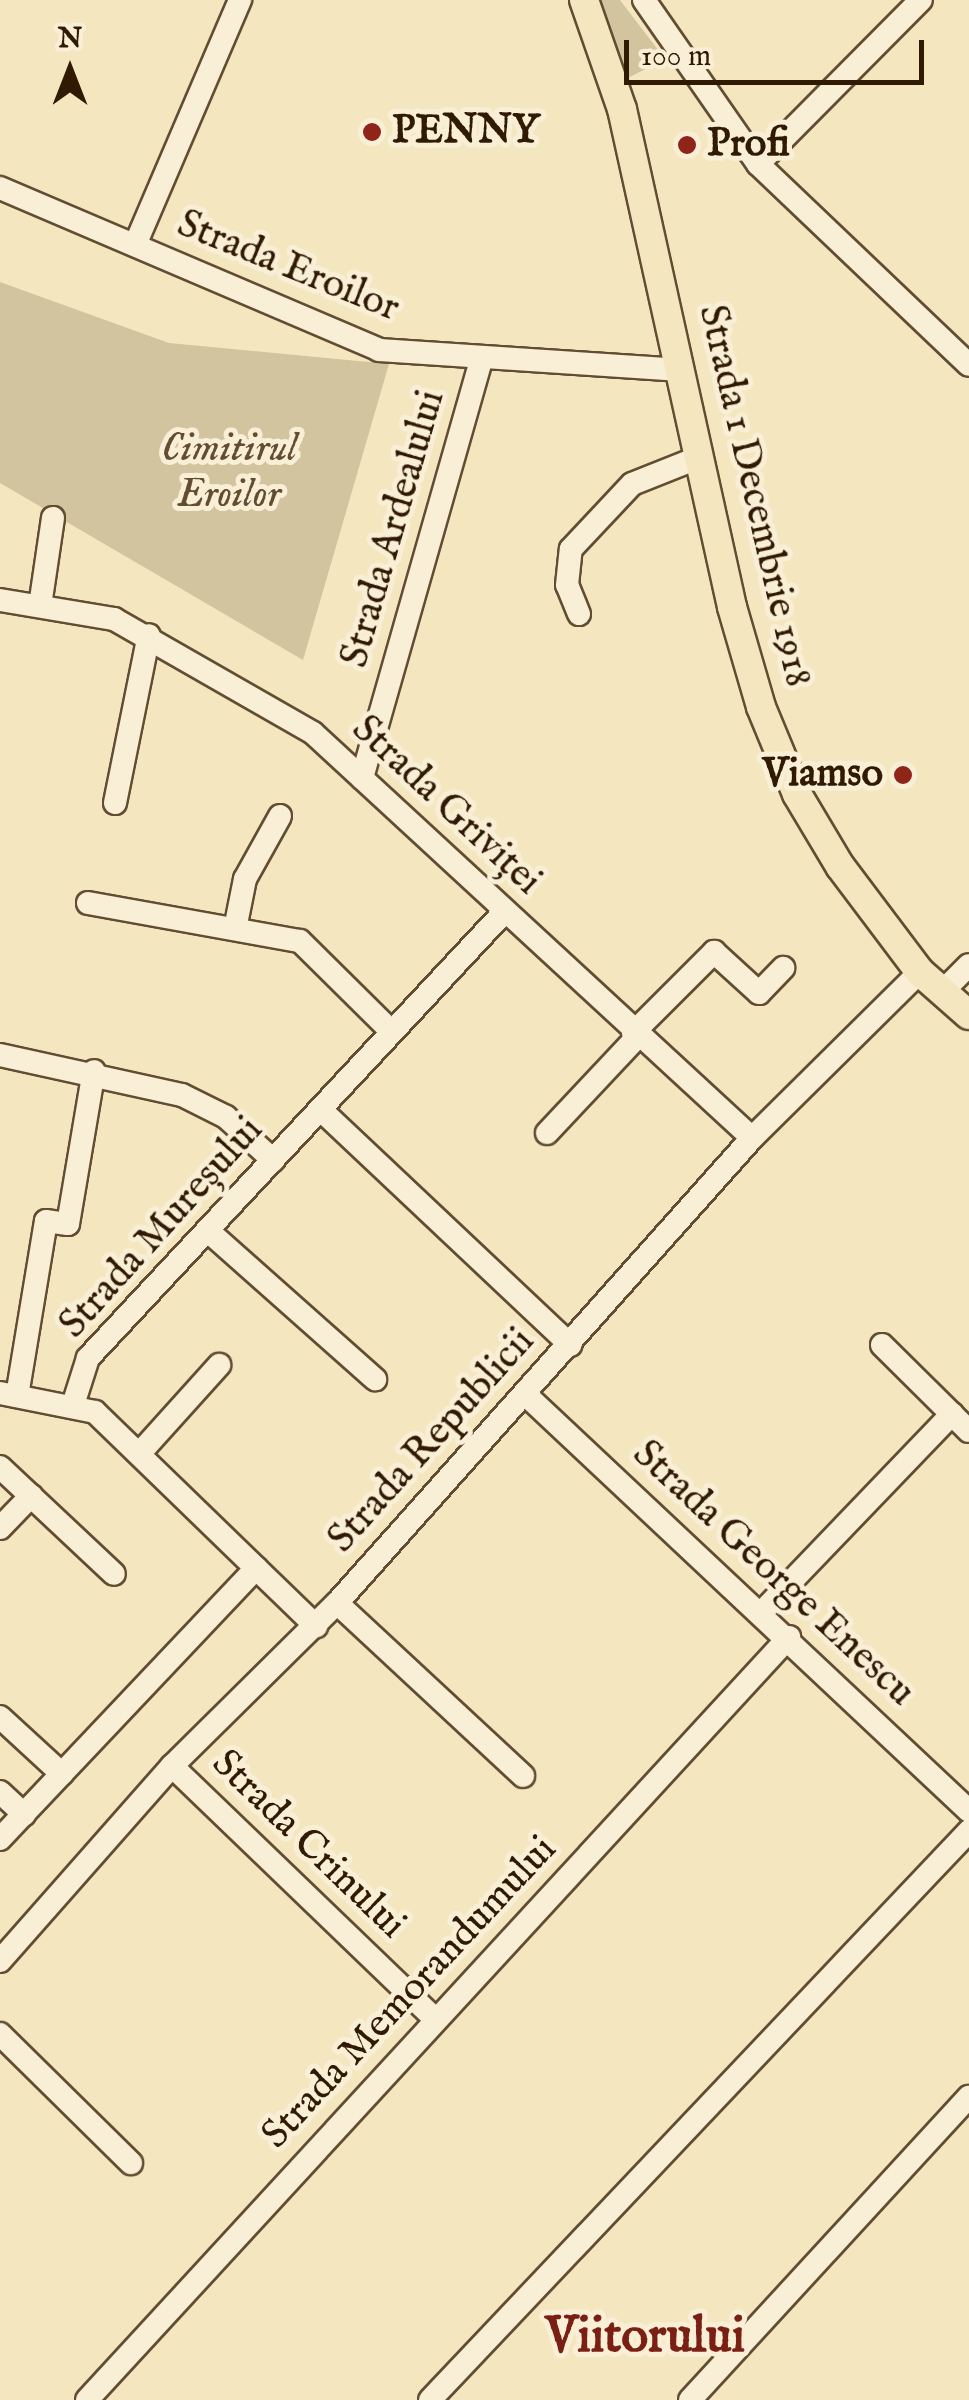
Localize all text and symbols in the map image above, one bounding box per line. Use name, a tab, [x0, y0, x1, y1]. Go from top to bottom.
north arrow	[20, 20, 120, 120]
scale bar	[629, 20, 929, 82]
text: N	[58, 22, 82, 57]
text: 100 m	[641, 38, 711, 76]
place label: PENNY	[392, 108, 539, 156]
marker: PENNY	[361, 121, 383, 143]
place label: Profi	[707, 121, 790, 169]
marker: Profi	[676, 134, 698, 156]
street label: Strada Eroilor	[170, 201, 406, 333]
street label: Strada 1 Decembrie 1918	[687, 300, 821, 692]
street label: Strada Ardealului	[332, 385, 456, 673]
park label: Cimitirul Eroilor	[161, 426, 297, 520]
street label: Strada Griviței	[341, 706, 551, 906]
place label: Viamso	[762, 751, 883, 799]
marker: Viamso	[892, 764, 914, 786]
street label: Strada Mureșului	[50, 1107, 274, 1349]
street label: Strada Republicii	[319, 1319, 545, 1563]
street label: Strada George Enescu	[622, 1431, 924, 1717]
street label: Strada Crinului	[201, 1740, 415, 1950]
street label: Strada Memorandumului	[253, 1827, 567, 2159]
district label: Viitorului	[545, 2308, 745, 2368]

